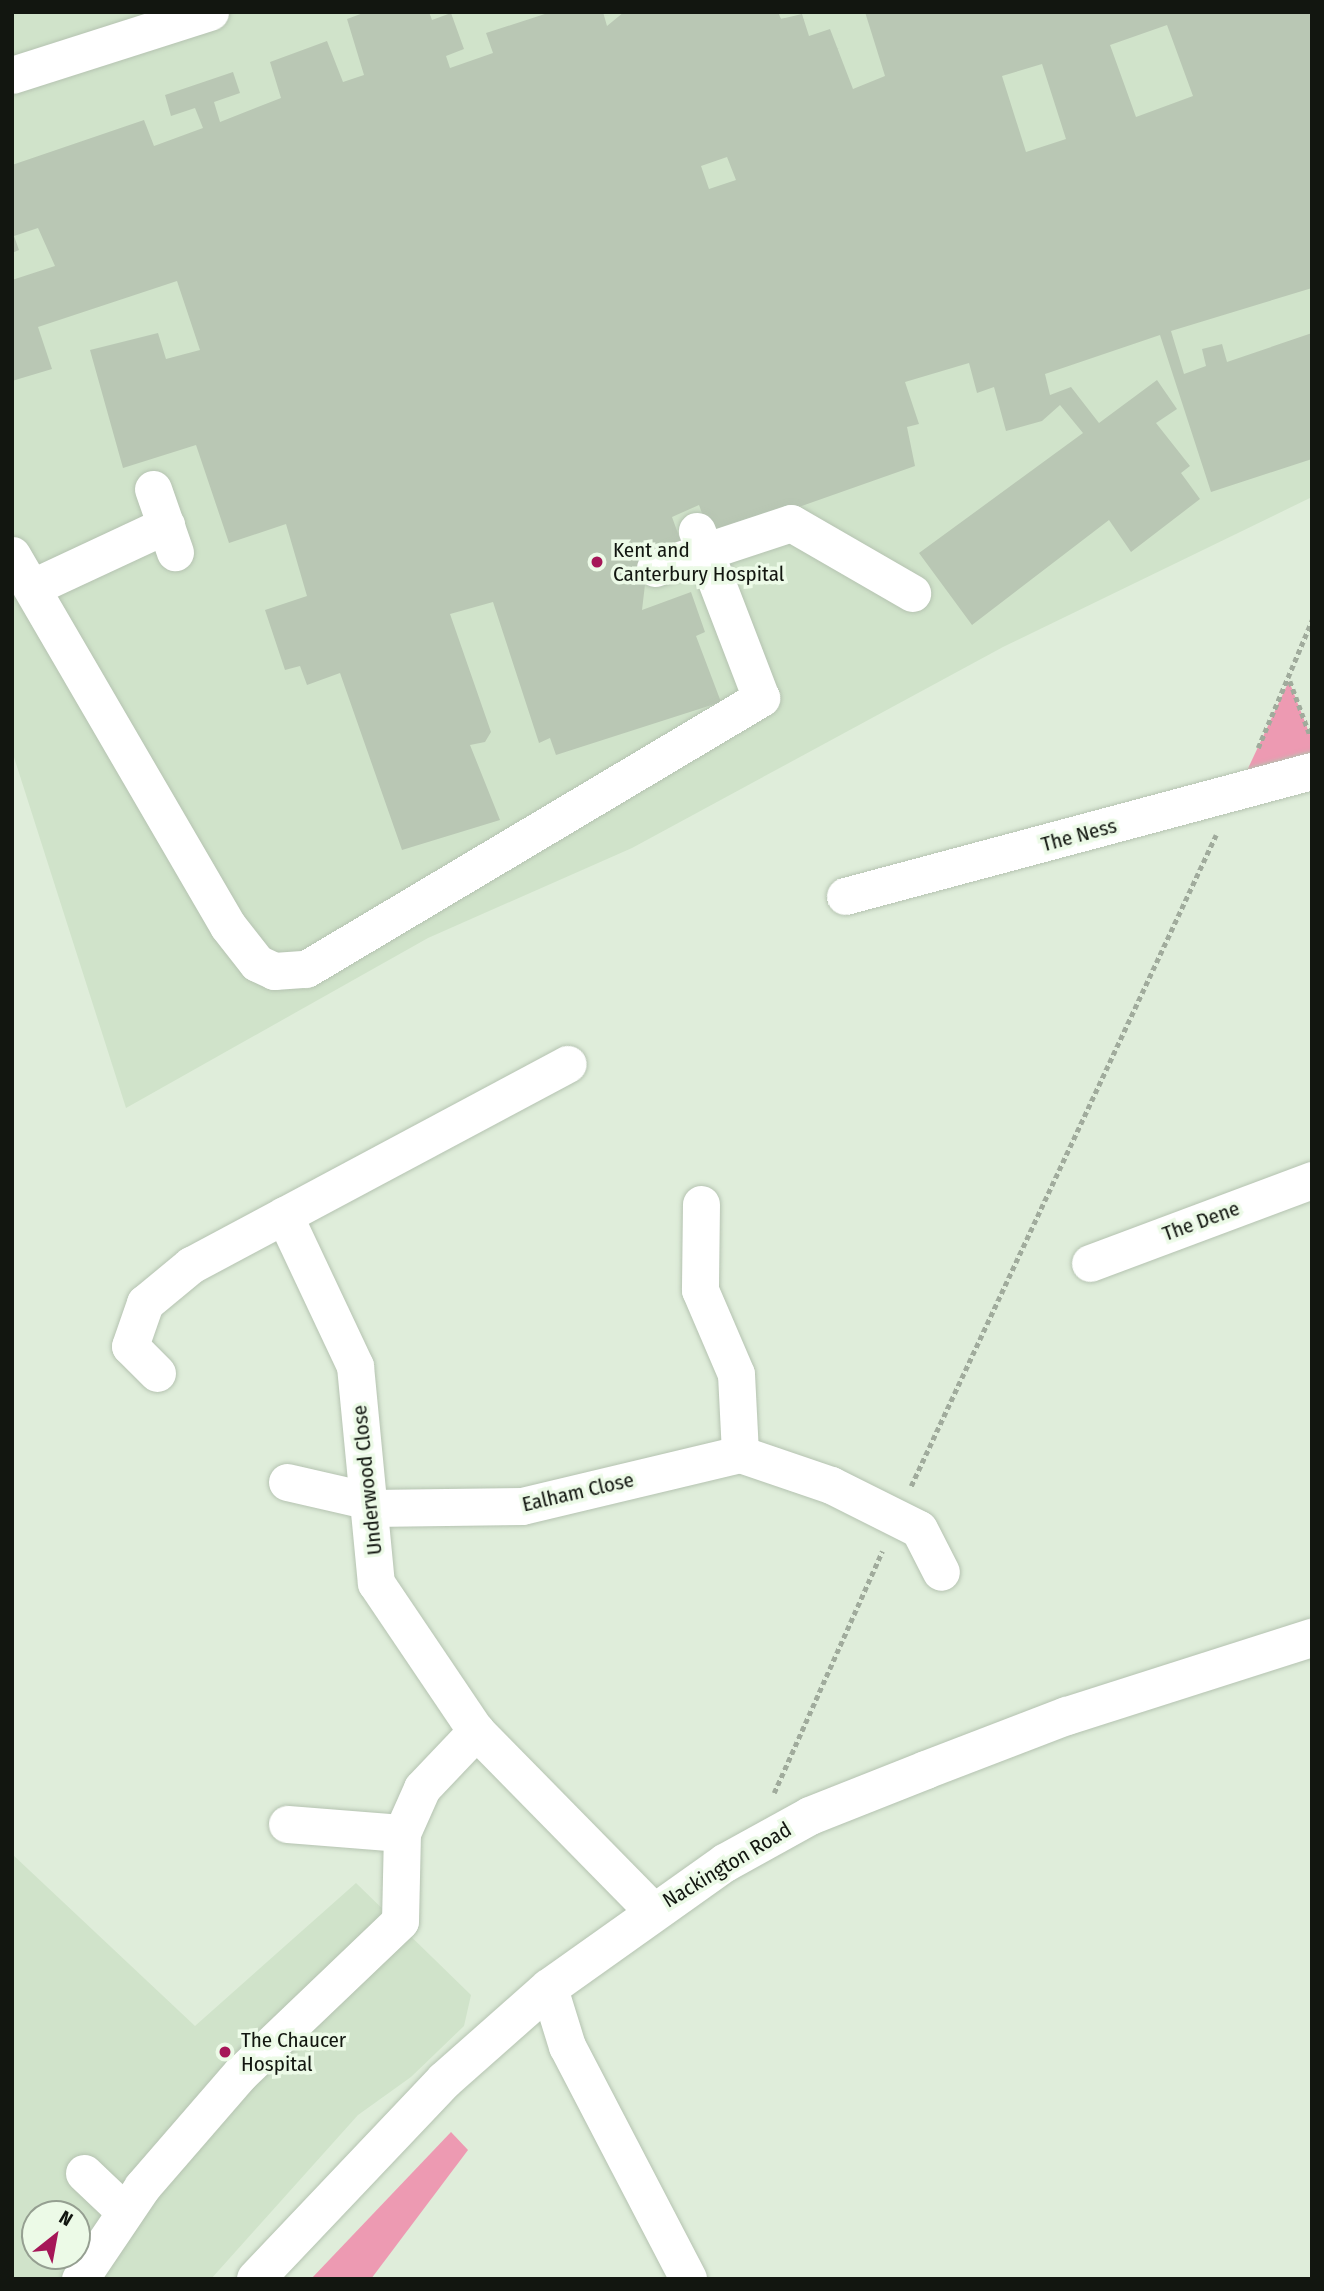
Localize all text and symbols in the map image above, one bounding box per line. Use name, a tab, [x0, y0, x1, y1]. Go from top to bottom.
place label: Kent and Canterbury Hospital	[613, 537, 784, 587]
marker: Kent and Canterbury Hospital	[587, 552, 607, 572]
street label: The Ness	[1039, 813, 1119, 857]
street label: The Dene	[1159, 1195, 1243, 1247]
street label: Underwood Close	[347, 1404, 387, 1556]
street label: Ealham Close	[520, 1467, 636, 1517]
street label: Nackington Road	[658, 1817, 796, 1913]
place label: The Chaucer Hospital	[241, 2027, 346, 2077]
marker: The Chaucer Hospital	[215, 2042, 235, 2062]
north arrow	[21, 2200, 91, 2270]
text: N	[55, 2205, 77, 2231]

